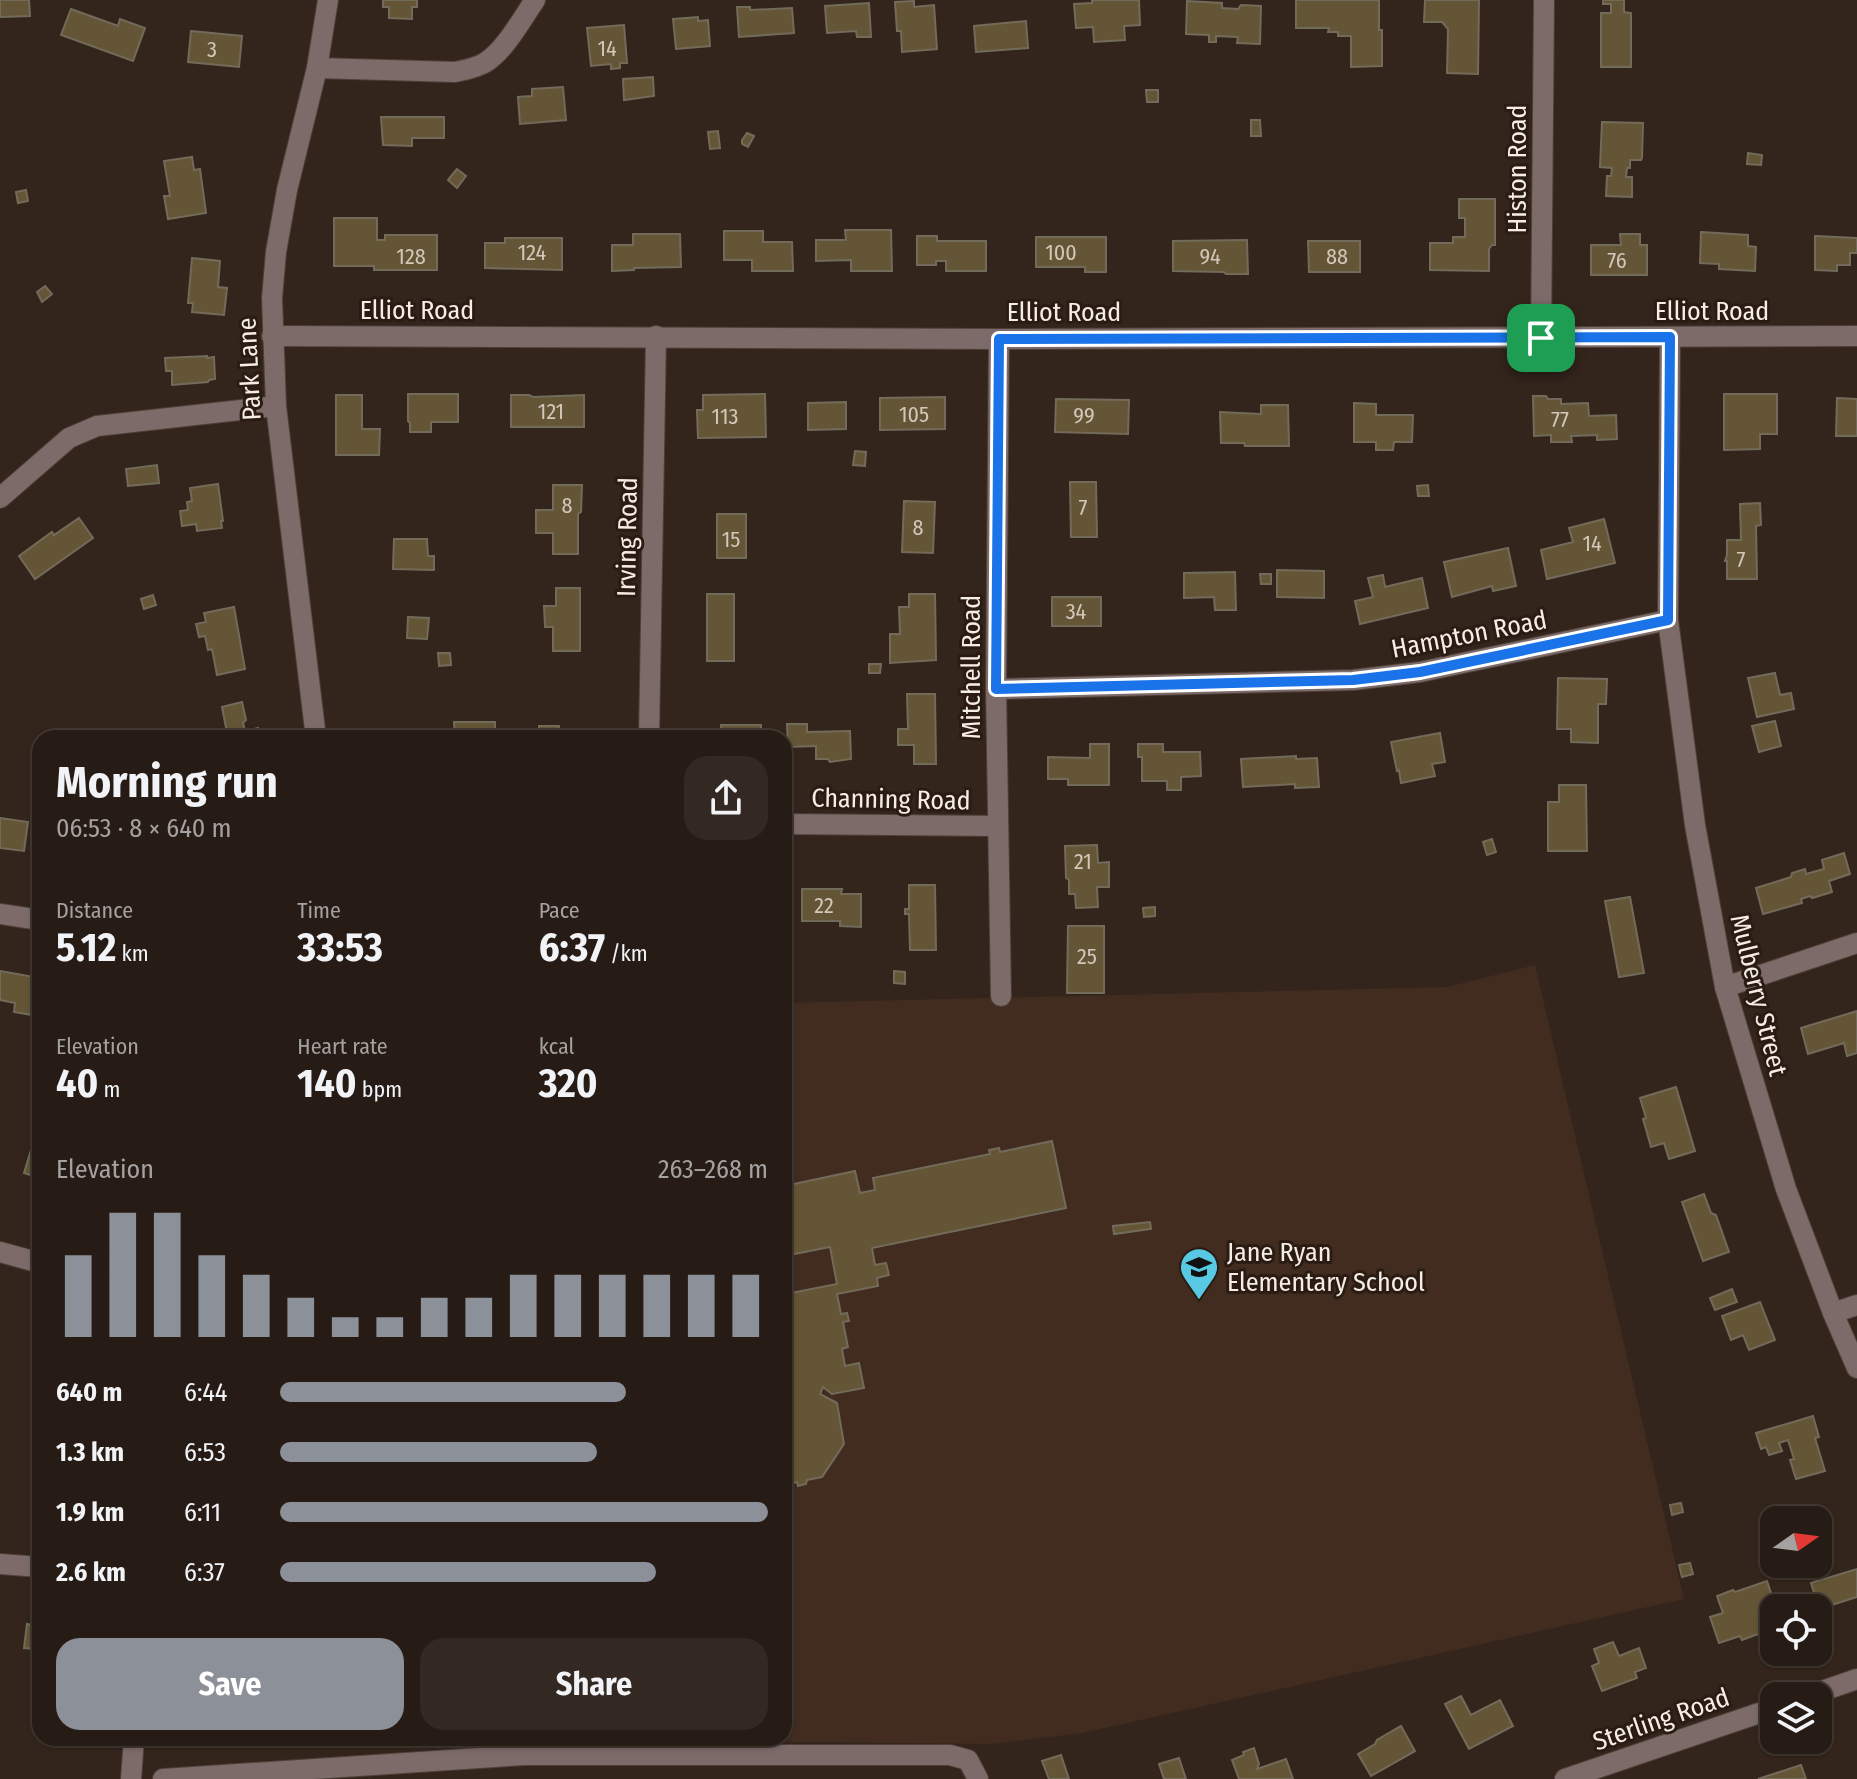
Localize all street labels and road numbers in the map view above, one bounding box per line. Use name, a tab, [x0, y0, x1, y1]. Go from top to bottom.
street label: Histon Road	[1502, 105, 1533, 233]
street label: Elliot Road	[360, 295, 474, 326]
street label: Elliot Road	[1655, 296, 1769, 327]
street label: Elliot Road	[1007, 297, 1121, 328]
street label: Park Lane	[231, 317, 268, 421]
street label: Irving Road	[611, 477, 644, 597]
street label: Mitchell Road	[956, 595, 987, 739]
street label: Hampton Road	[1389, 604, 1550, 665]
street label: Channing Road	[811, 783, 971, 816]
street label: Mulberry Street	[1723, 911, 1794, 1080]
street label: Sterling Road	[1589, 1682, 1733, 1757]

